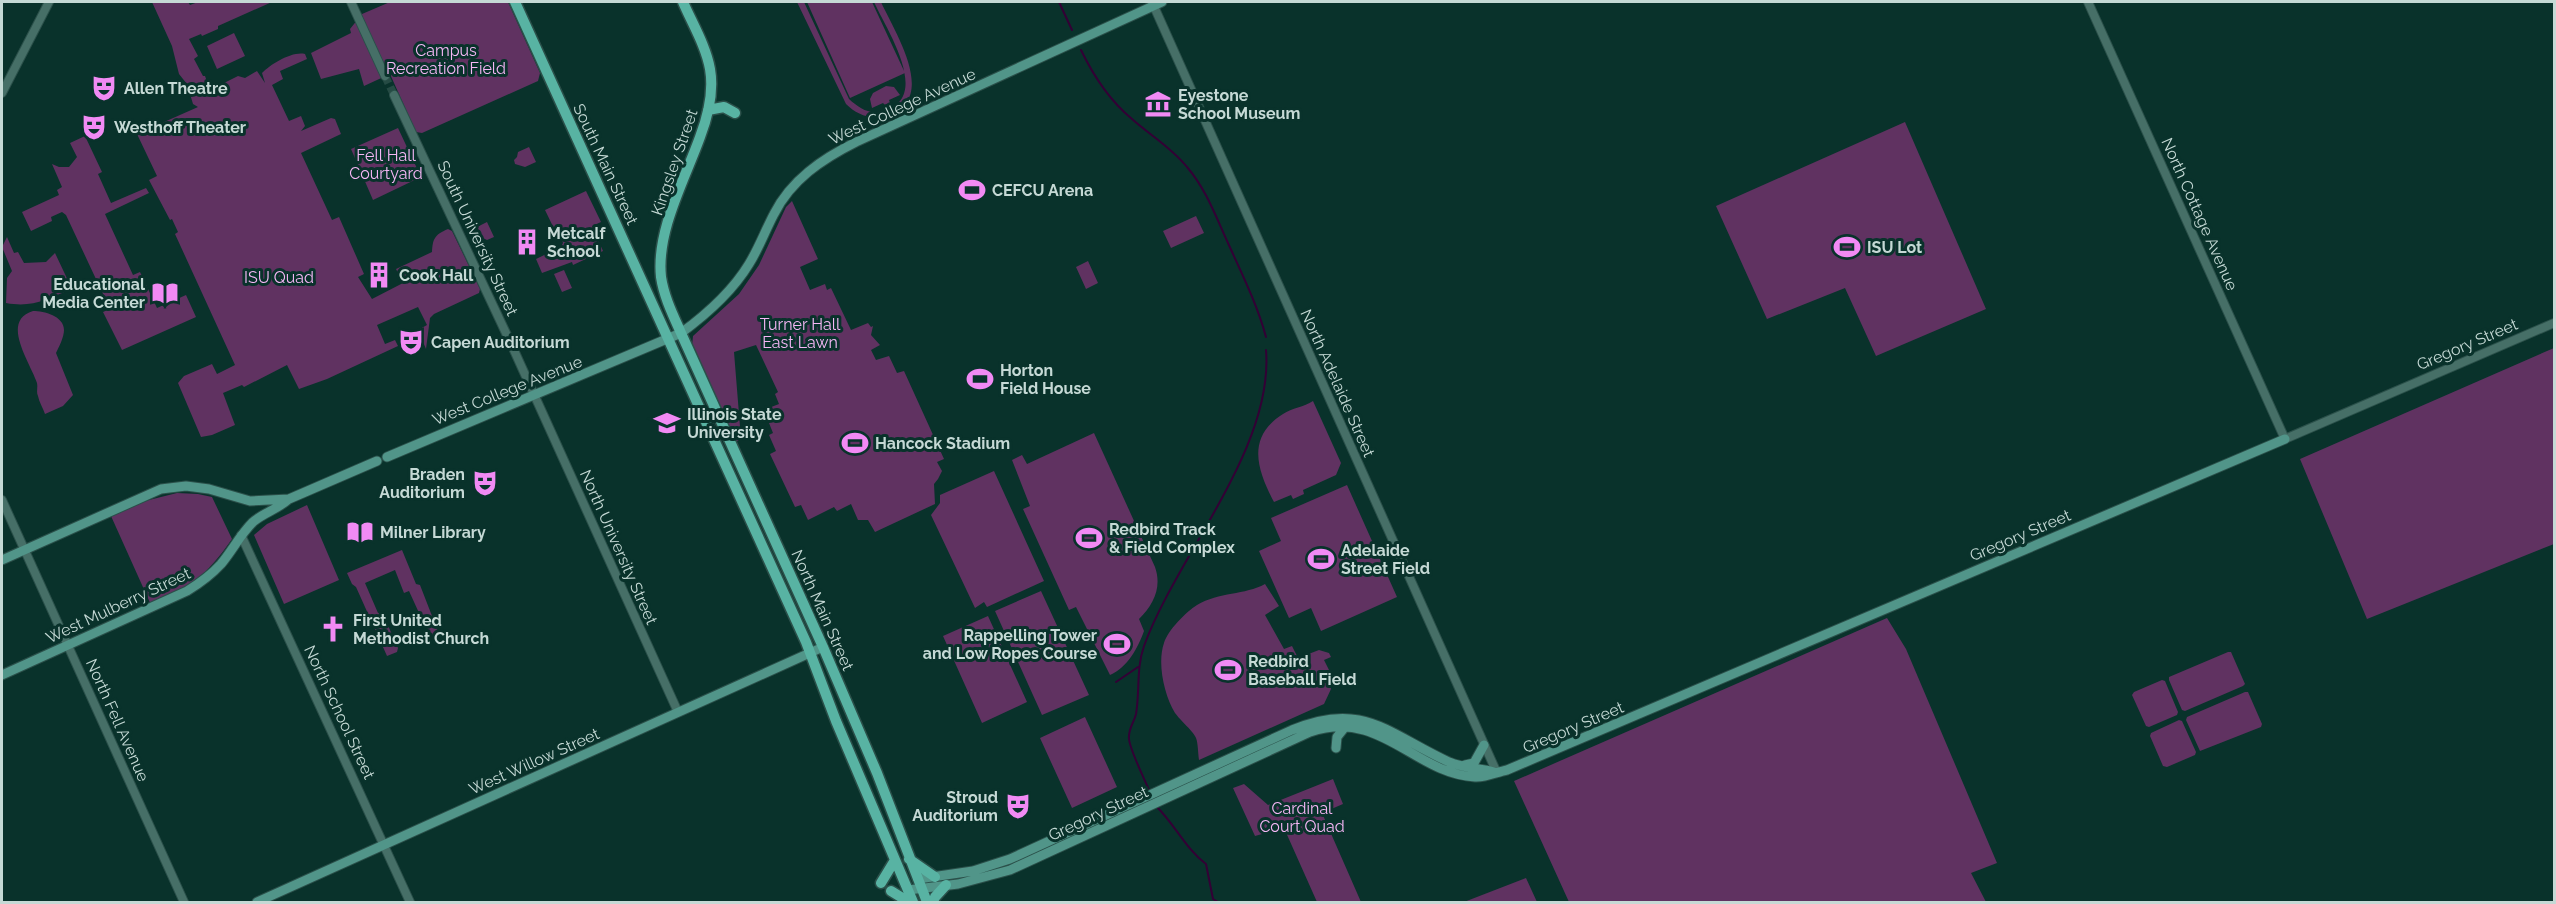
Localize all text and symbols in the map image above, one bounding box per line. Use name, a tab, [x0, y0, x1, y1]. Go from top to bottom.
park label: Campus Recreation Field	[386, 41, 506, 78]
street label: West College Avenue	[826, 64, 979, 149]
theatre icon: Allen Theatre	[89, 73, 119, 103]
place label: Allen Theatre	[124, 79, 228, 98]
place label: Eyestone School Museum	[1178, 86, 1300, 123]
museum icon: Eyestone School Museum	[1143, 89, 1173, 119]
street label: South Main Street	[569, 101, 642, 228]
street label: Kingsley Street	[647, 106, 702, 218]
theatre icon: Westhoff Theater	[79, 112, 109, 142]
place label: Westhoff Theater	[114, 118, 246, 137]
street label: North Cottage Avenue	[2157, 135, 2242, 293]
park label: Fell Hall Courtyard	[349, 146, 423, 183]
street label: South University Street	[433, 158, 522, 319]
sports icon: CEFCU Arena	[957, 175, 987, 205]
place label: CEFCU Arena	[992, 181, 1093, 200]
place label: Metcalf School	[547, 224, 606, 261]
building icon: Metcalf School	[512, 227, 542, 257]
sports icon: ISU Lot	[1832, 232, 1862, 262]
place label: ISU Lot	[1867, 238, 1922, 257]
building icon: Cook Hall	[364, 260, 394, 290]
place label: Cook Hall	[399, 266, 474, 285]
park label: ISU Quad	[244, 268, 314, 287]
place label: Educational Media Center	[42, 275, 146, 312]
library icon: Educational Media Center	[150, 278, 180, 308]
street label: North Adelaide Street	[1296, 306, 1379, 461]
street label: Gregory Street	[2414, 314, 2521, 374]
park label: Turner Hall East Lawn	[760, 315, 841, 352]
theatre icon: Capen Auditorium	[396, 327, 426, 357]
place label: Capen Auditorium	[431, 333, 570, 352]
street label: West College Avenue	[430, 352, 585, 429]
place label: Horton Field House	[1000, 361, 1091, 398]
sports icon: Horton Field House	[965, 364, 995, 394]
place label: Illinois State University	[687, 405, 782, 442]
school or university icon: Illinois State University	[652, 408, 682, 438]
sports icon: Hancock Stadium	[840, 428, 870, 458]
place label: Hancock Stadium	[875, 434, 1010, 453]
place label: Braden Auditorium	[379, 465, 465, 502]
street label: North University Street	[576, 467, 662, 628]
theatre icon: Braden Auditorium	[470, 468, 500, 498]
street label: Gregory Street	[1967, 505, 2074, 565]
library icon: Milner Library	[345, 517, 375, 547]
place label: Redbird Track & Field Complex	[1109, 520, 1235, 557]
place label: Milner Library	[380, 523, 486, 542]
sports icon: Redbird Track & Field Complex	[1074, 523, 1104, 553]
place label: Adelaide Street Field	[1341, 541, 1430, 578]
sports icon: Adelaide Street Field	[1306, 544, 1336, 574]
street label: North Main Street	[787, 547, 858, 674]
street label: West Mulberry Street	[43, 563, 194, 647]
place label: First United Methodist Church	[353, 611, 489, 648]
church icon: First United Methodist Church	[318, 614, 348, 644]
place label: Rappelling Tower and Low Ropes Course	[923, 626, 1097, 663]
sports icon: Rappelling Tower and Low Ropes Course	[1102, 629, 1132, 659]
street label: North School Street	[300, 642, 379, 783]
place label: Redbird Baseball Field	[1248, 652, 1357, 689]
sports icon: Redbird Baseball Field	[1213, 655, 1243, 685]
street label: North Fell Avenue	[82, 656, 153, 785]
street label: Gregory Street	[1520, 697, 1627, 757]
street label: West Willow Street	[466, 724, 603, 799]
street label: Gregory Street	[1045, 782, 1152, 845]
place label: Stroud Auditorium	[912, 788, 998, 825]
theatre icon: Stroud Auditorium	[1003, 791, 1033, 821]
park label: Cardinal Court Quad	[1259, 799, 1345, 836]

